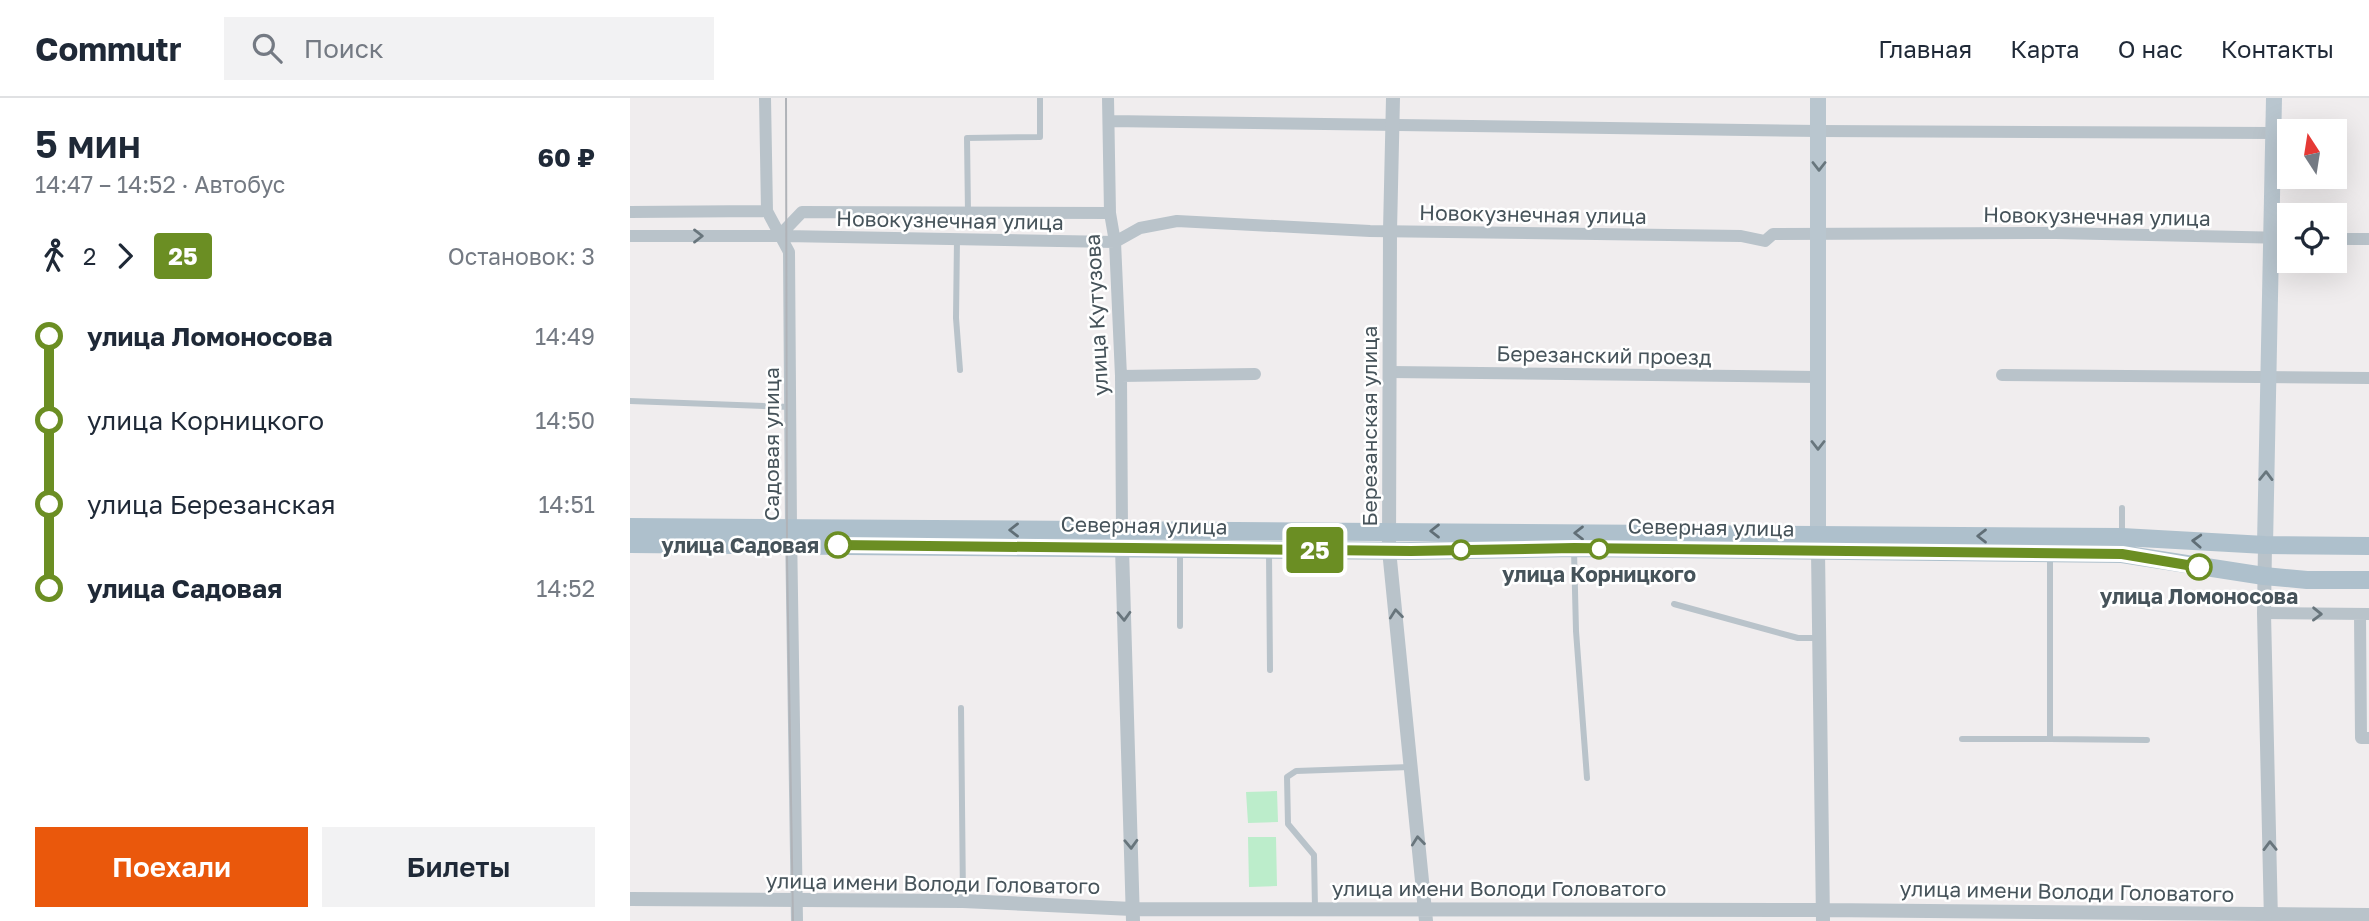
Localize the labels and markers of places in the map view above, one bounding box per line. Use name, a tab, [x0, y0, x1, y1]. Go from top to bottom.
place label: улица Садовая	[661, 532, 819, 558]
marker: улица Садовая	[825, 532, 851, 558]
marker: улица Корницкого	[1589, 539, 1609, 559]
unlabelled marker	[1451, 540, 1471, 560]
marker: улица Ломоносова	[2186, 554, 2212, 580]
place label: улица Корницкого	[1502, 561, 1696, 587]
place label: улица Ломоносова	[2100, 583, 2298, 609]

